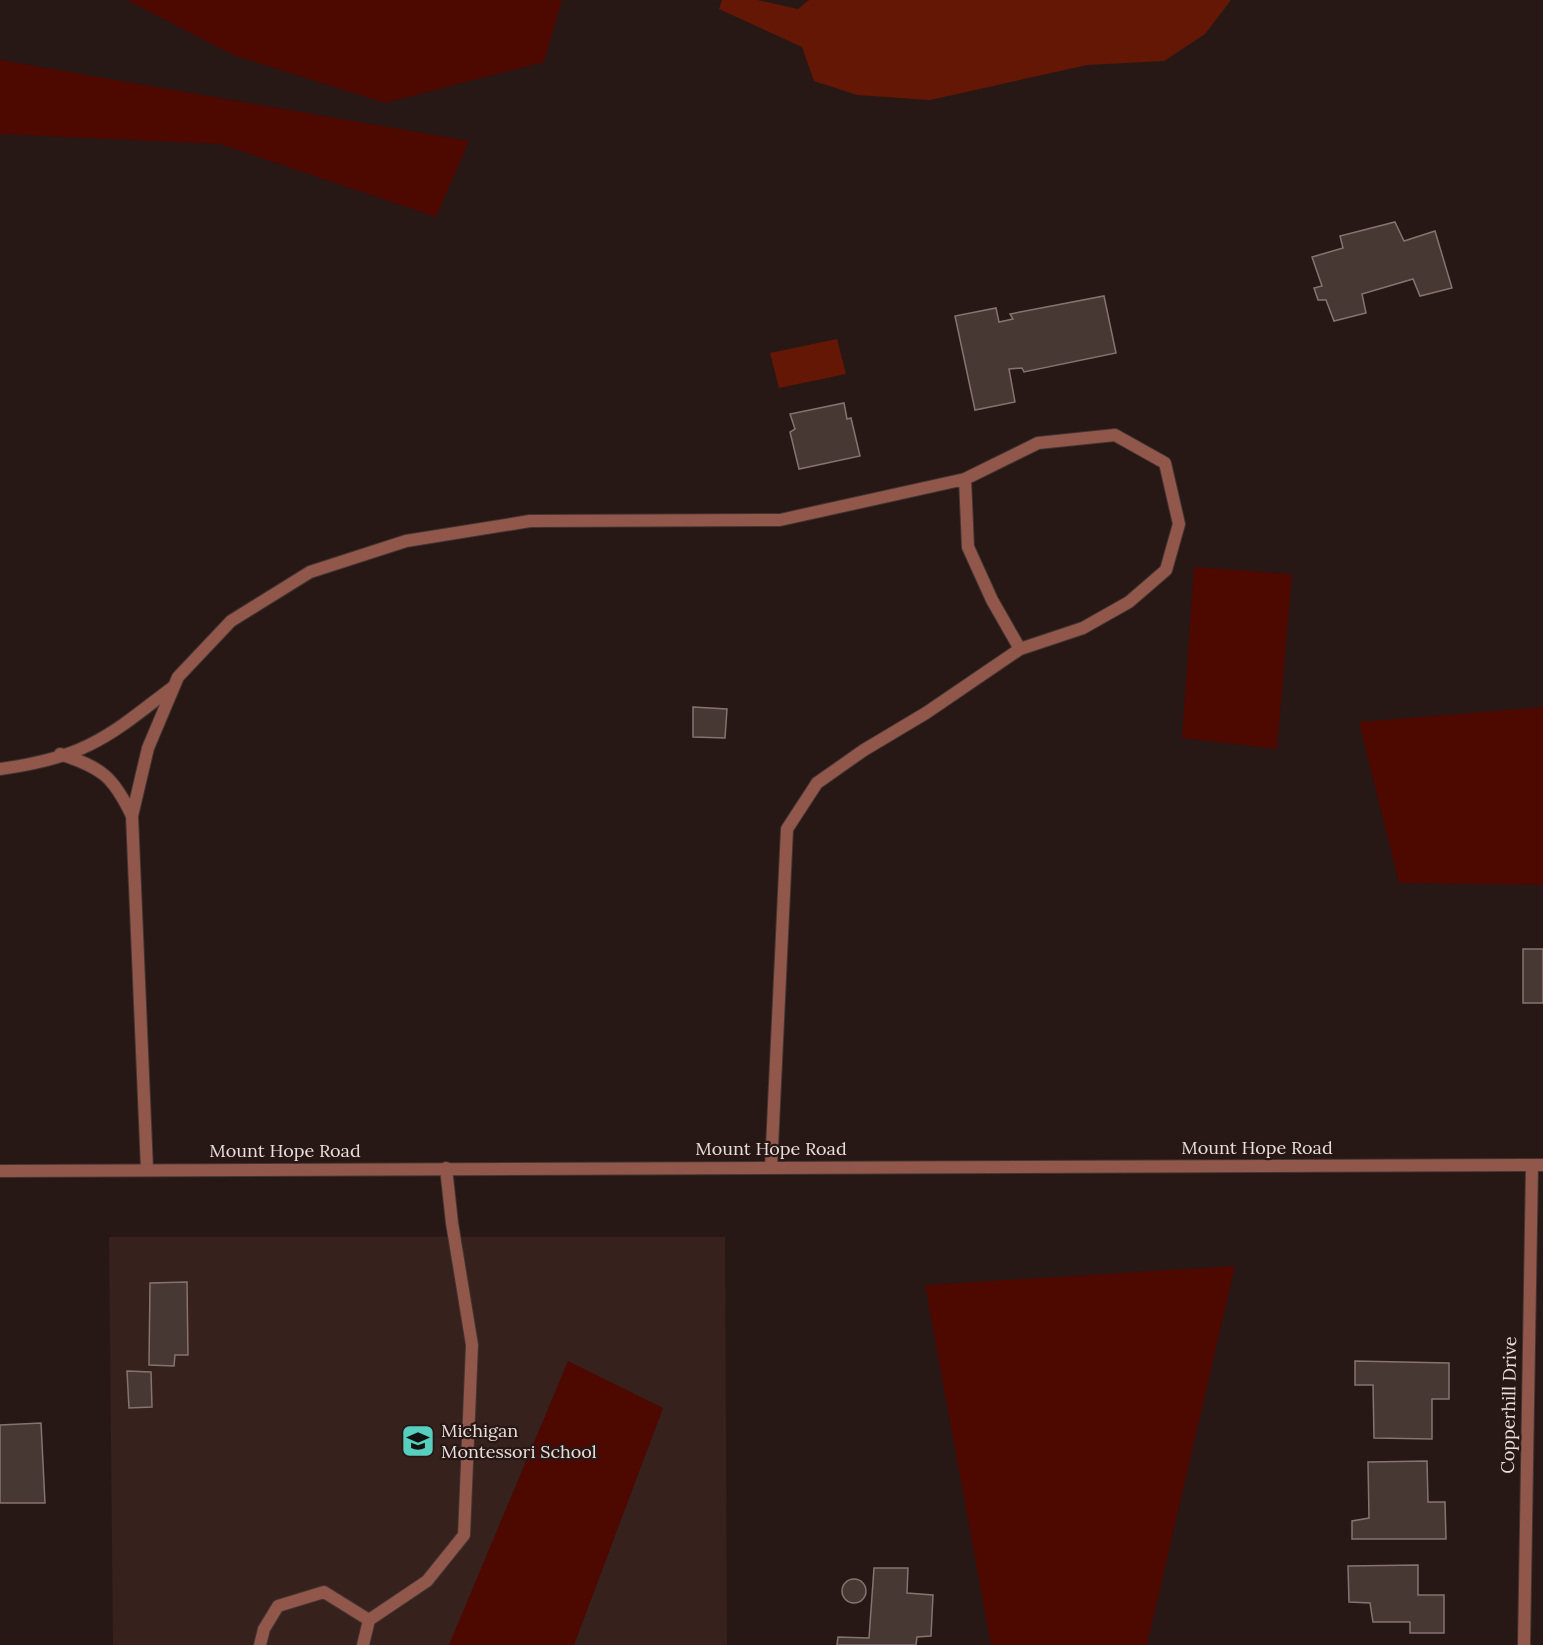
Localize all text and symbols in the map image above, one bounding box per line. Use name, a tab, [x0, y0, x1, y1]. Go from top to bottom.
street label: Mount Hope Road	[1181, 1136, 1333, 1159]
street label: Mount Hope Road	[695, 1137, 847, 1160]
street label: Mount Hope Road	[209, 1139, 361, 1162]
street label: Copperhill Drive	[1496, 1336, 1521, 1474]
place label: Michigan Montessori School	[441, 1419, 597, 1463]
school or university icon: Michigan Montessori School	[400, 1423, 436, 1459]

